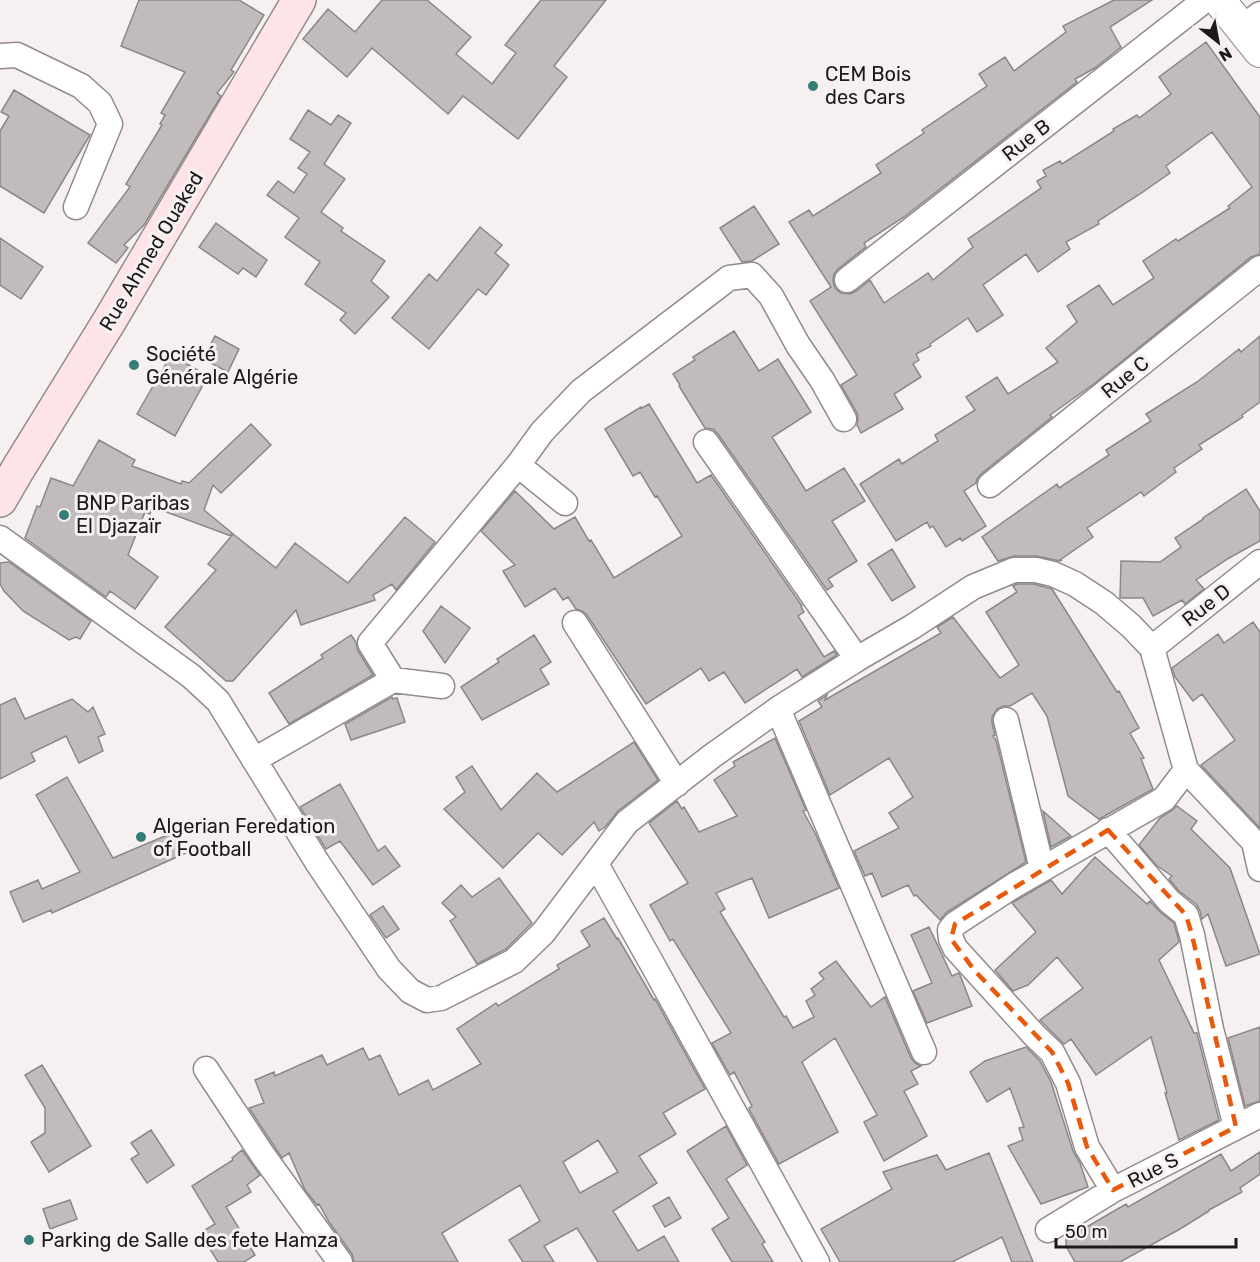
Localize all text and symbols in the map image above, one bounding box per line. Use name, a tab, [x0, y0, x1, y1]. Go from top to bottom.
north arrow	[1188, 12, 1248, 72]
text: N	[1216, 43, 1235, 66]
place label: CEM Bois des Cars	[825, 62, 911, 109]
marker: CEM Bois des Cars	[806, 79, 820, 93]
street label: Rue B	[997, 114, 1055, 166]
street label: Rue Ahmed Ouaked	[94, 167, 208, 335]
place label: Société Générale Algérie	[146, 342, 298, 389]
street label: Rue C	[1096, 351, 1154, 403]
marker: Société Générale Algérie	[127, 358, 141, 372]
place label: BNP Paribas El Djazaïr	[76, 491, 190, 538]
marker: BNP Paribas El Djazaïr	[57, 508, 71, 522]
street label: Rue D	[1177, 579, 1235, 631]
place label: Algerian Feredation of Football	[153, 814, 335, 861]
marker: Algerian Feredation of Football	[134, 830, 148, 844]
street label: Rue S	[1124, 1147, 1182, 1193]
scale bar	[1056, 1211, 1236, 1249]
text: 50 m	[1065, 1221, 1108, 1243]
place label: Parking de Salle des fete Hamza	[41, 1228, 338, 1252]
marker: Parking de Salle des fete Hamza	[22, 1233, 36, 1247]

